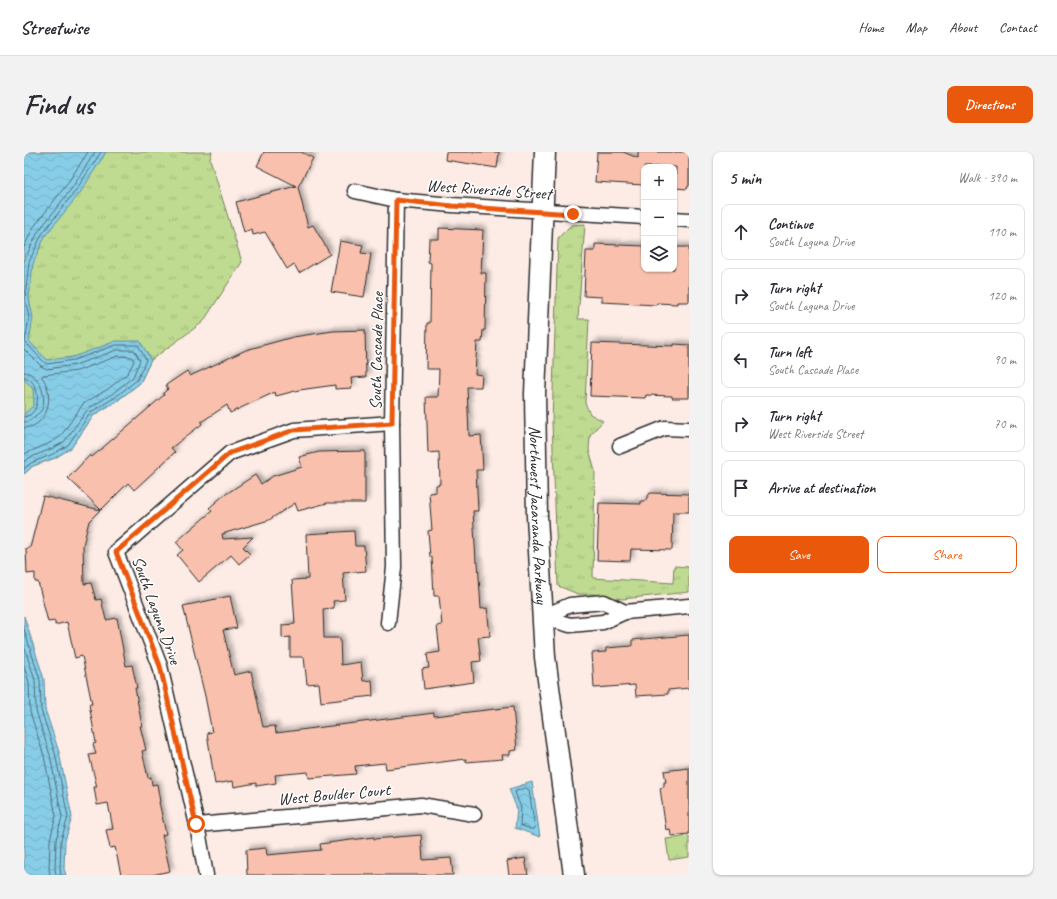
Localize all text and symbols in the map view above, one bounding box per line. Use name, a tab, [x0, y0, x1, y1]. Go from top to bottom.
text: Streetwise	[20, 16, 88, 40]
text: Home	[858, 19, 884, 36]
text: Map	[906, 19, 927, 36]
text: About	[949, 19, 977, 36]
text: Contact	[999, 19, 1037, 36]
button: Directions	[947, 86, 1033, 123]
text: Find us	[24, 87, 94, 122]
map controls	[641, 164, 677, 272]
button: +	[641, 164, 677, 200]
text: 5 min	[729, 168, 761, 189]
text: Walk · 390 m	[958, 170, 1017, 186]
street label: West Riverside Street	[426, 175, 554, 204]
button: −	[641, 200, 677, 236]
route end	[564, 205, 582, 223]
text: Continue	[768, 215, 813, 234]
icon: ahead	[730, 221, 752, 243]
text: 110 m	[988, 224, 1016, 240]
text: South Laguna Drive	[768, 234, 855, 250]
button: layers	[641, 236, 677, 272]
text: Turn right	[768, 279, 821, 298]
icon: right	[730, 285, 752, 307]
text: 120 m	[988, 288, 1016, 304]
street label: South Cascade Place	[365, 290, 388, 410]
text: South Laguna Drive	[768, 298, 855, 314]
text: Turn left	[768, 343, 811, 362]
icon: left	[730, 349, 752, 371]
text: 90 m	[994, 352, 1016, 368]
text: South Cascade Place	[768, 362, 858, 378]
text: Turn right	[768, 407, 821, 426]
icon: right	[730, 413, 752, 435]
text: 70 m	[994, 416, 1016, 432]
street label: Northwest Jacaranda Parkway	[525, 426, 552, 605]
text: West Riverside Street	[768, 426, 863, 442]
icon: arrive	[730, 477, 752, 499]
text: Arrive at destination	[768, 479, 875, 498]
button: Save	[729, 536, 869, 573]
button: Share	[877, 536, 1017, 573]
street label: South Laguna Drive	[127, 553, 186, 668]
street label: West Boulder Court	[277, 779, 393, 810]
route start	[187, 815, 205, 833]

